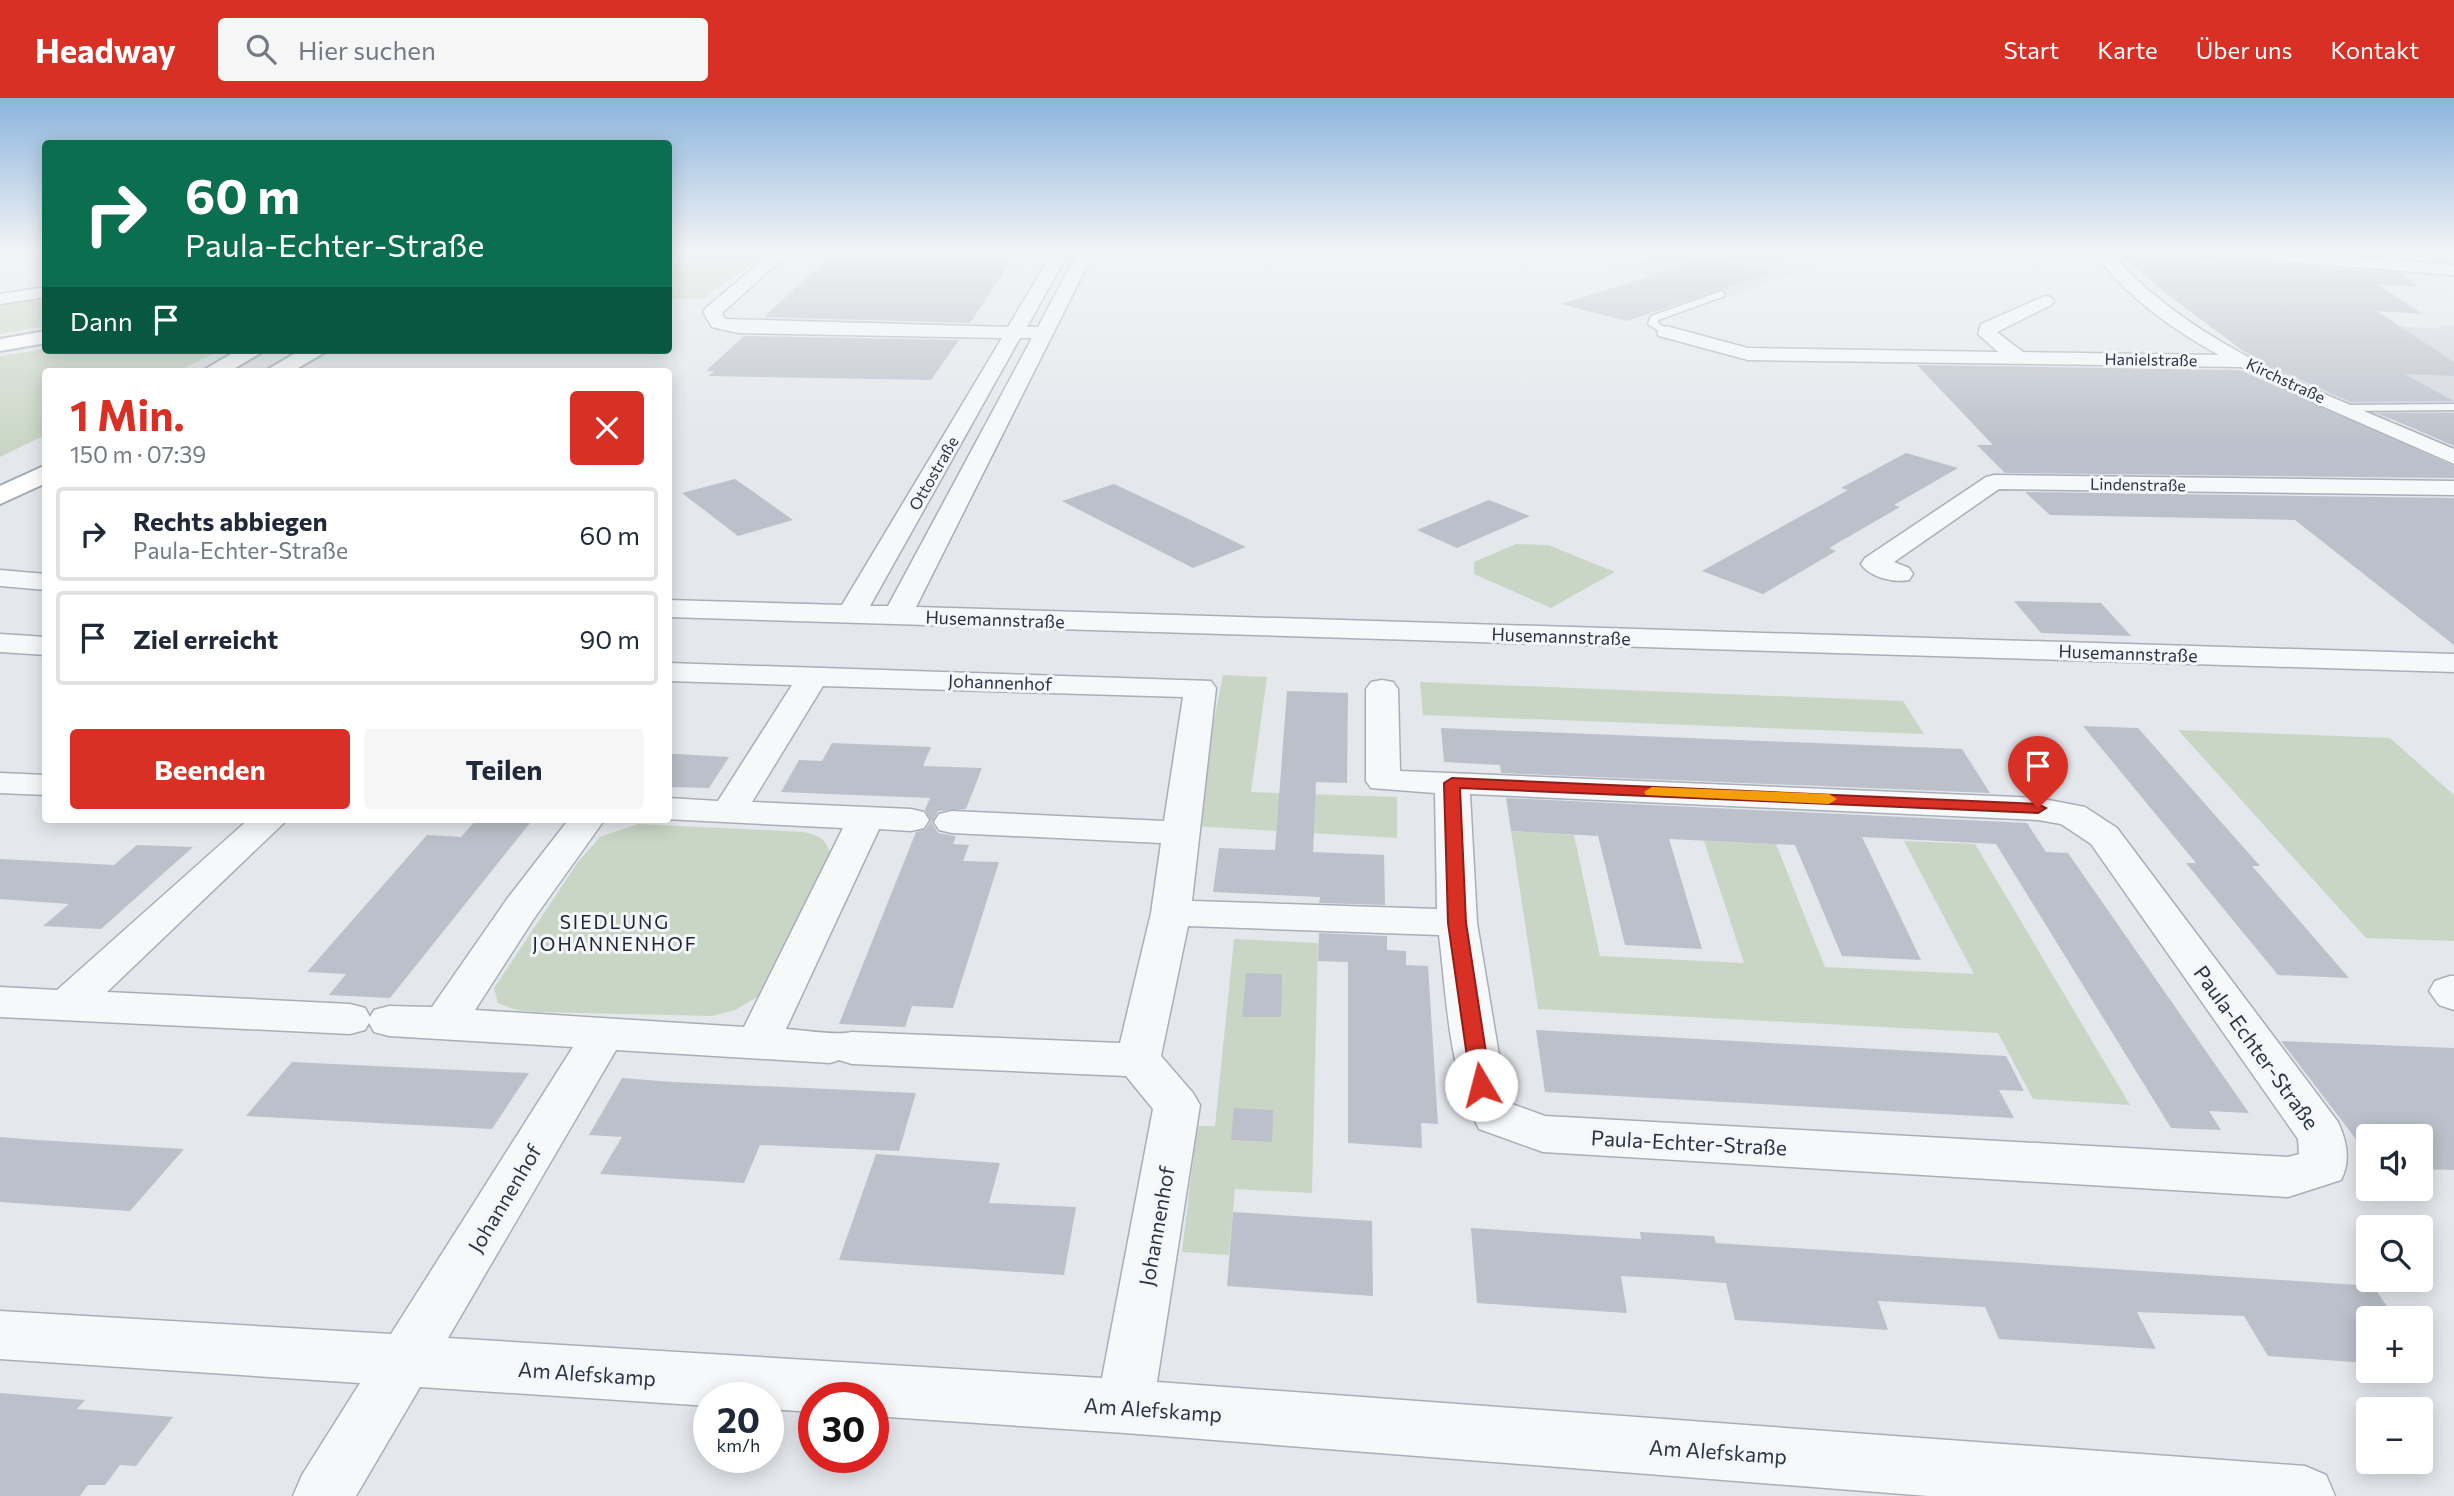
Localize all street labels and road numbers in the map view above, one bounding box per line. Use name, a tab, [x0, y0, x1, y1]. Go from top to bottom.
street label: Hanielstraße	[2104, 349, 2198, 369]
street label: Kirchstraße	[2244, 354, 2328, 406]
street label: Ottostraße	[904, 433, 962, 513]
street label: Lindenstraße	[2090, 474, 2186, 494]
street label: Husemannstraße	[925, 606, 1065, 632]
street label: Husemannstraße	[1491, 623, 1631, 649]
street label: Husemannstraße	[2058, 640, 2198, 666]
street label: Johannenhof	[948, 669, 1053, 695]
street label: Paula-Echter-Straße	[2189, 960, 2325, 1134]
street label: Paula-Echter-Straße	[1590, 1124, 1788, 1160]
street label: Johannenhof	[462, 1139, 546, 1257]
street label: Johannenhof	[1133, 1163, 1179, 1288]
street label: Am Alefskamp	[517, 1356, 657, 1390]
street label: Am Alefskamp	[1083, 1392, 1223, 1426]
street label: Am Alefskamp	[1648, 1434, 1788, 1468]

